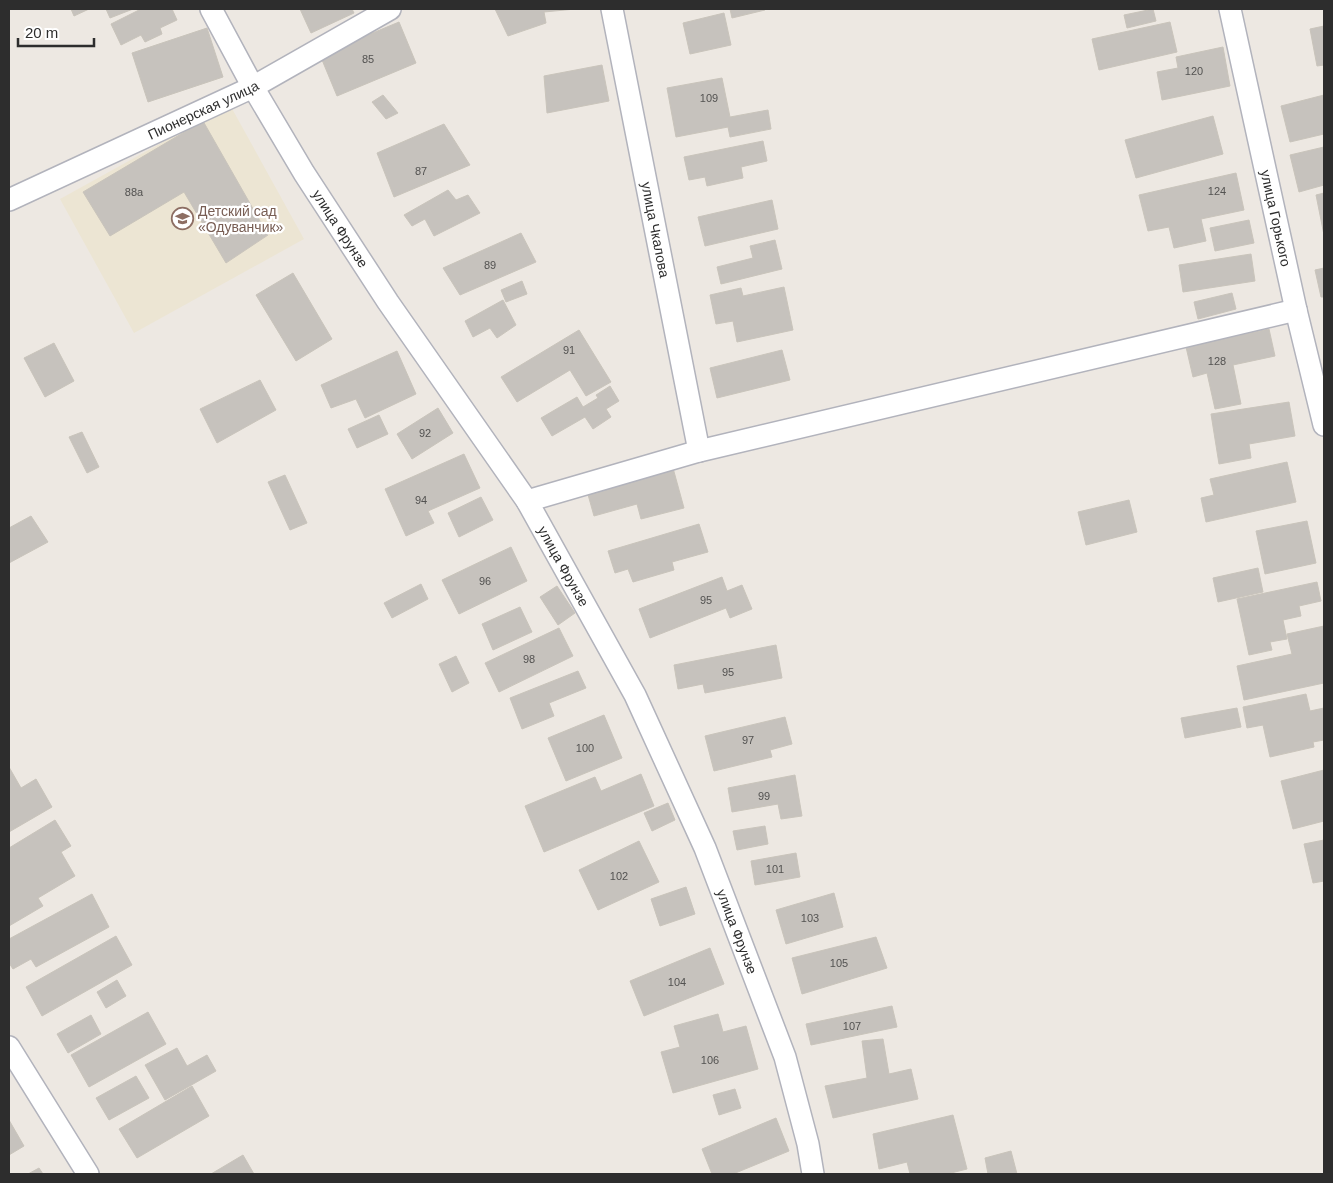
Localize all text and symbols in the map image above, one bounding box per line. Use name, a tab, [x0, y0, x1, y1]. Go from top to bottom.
scale bar	[18, 15, 94, 47]
text: 20 m	[25, 24, 58, 41]
house number: 85	[362, 53, 374, 65]
house number: 120	[1185, 65, 1203, 77]
street label: Пионерская улица	[145, 77, 262, 143]
house number: 109	[700, 92, 718, 104]
house number: 87	[415, 165, 427, 177]
street label: улица Горького	[1257, 168, 1294, 268]
street label: улица Чкалова	[638, 181, 673, 279]
house number: 124	[1208, 185, 1226, 197]
house number: 88а	[125, 186, 144, 198]
street label: улица Фрунзе	[309, 187, 371, 271]
place label: Детский сад «Одуванчик»	[198, 203, 284, 235]
school or university icon: Детский сад «Одуванчик»	[170, 207, 194, 231]
house number: 89	[484, 259, 496, 271]
house number: 91	[563, 344, 575, 356]
house number: 128	[1208, 355, 1226, 367]
house number: 92	[419, 427, 431, 439]
house number: 94	[415, 494, 427, 506]
street label: улица Фрунзе	[535, 523, 592, 609]
house number: 96	[479, 575, 491, 587]
house number: 95	[700, 594, 712, 606]
house number: 98	[523, 653, 535, 665]
house number: 95	[722, 666, 734, 678]
house number: 97	[742, 734, 754, 746]
house number: 100	[576, 742, 594, 754]
house number: 99	[758, 790, 770, 802]
house number: 101	[766, 863, 784, 875]
house number: 102	[610, 870, 628, 882]
street label: улица Фрунзе	[714, 887, 761, 976]
house number: 103	[801, 912, 819, 924]
house number: 105	[830, 957, 848, 969]
house number: 104	[668, 976, 686, 988]
house number: 107	[843, 1020, 861, 1032]
house number: 106	[701, 1054, 719, 1066]

